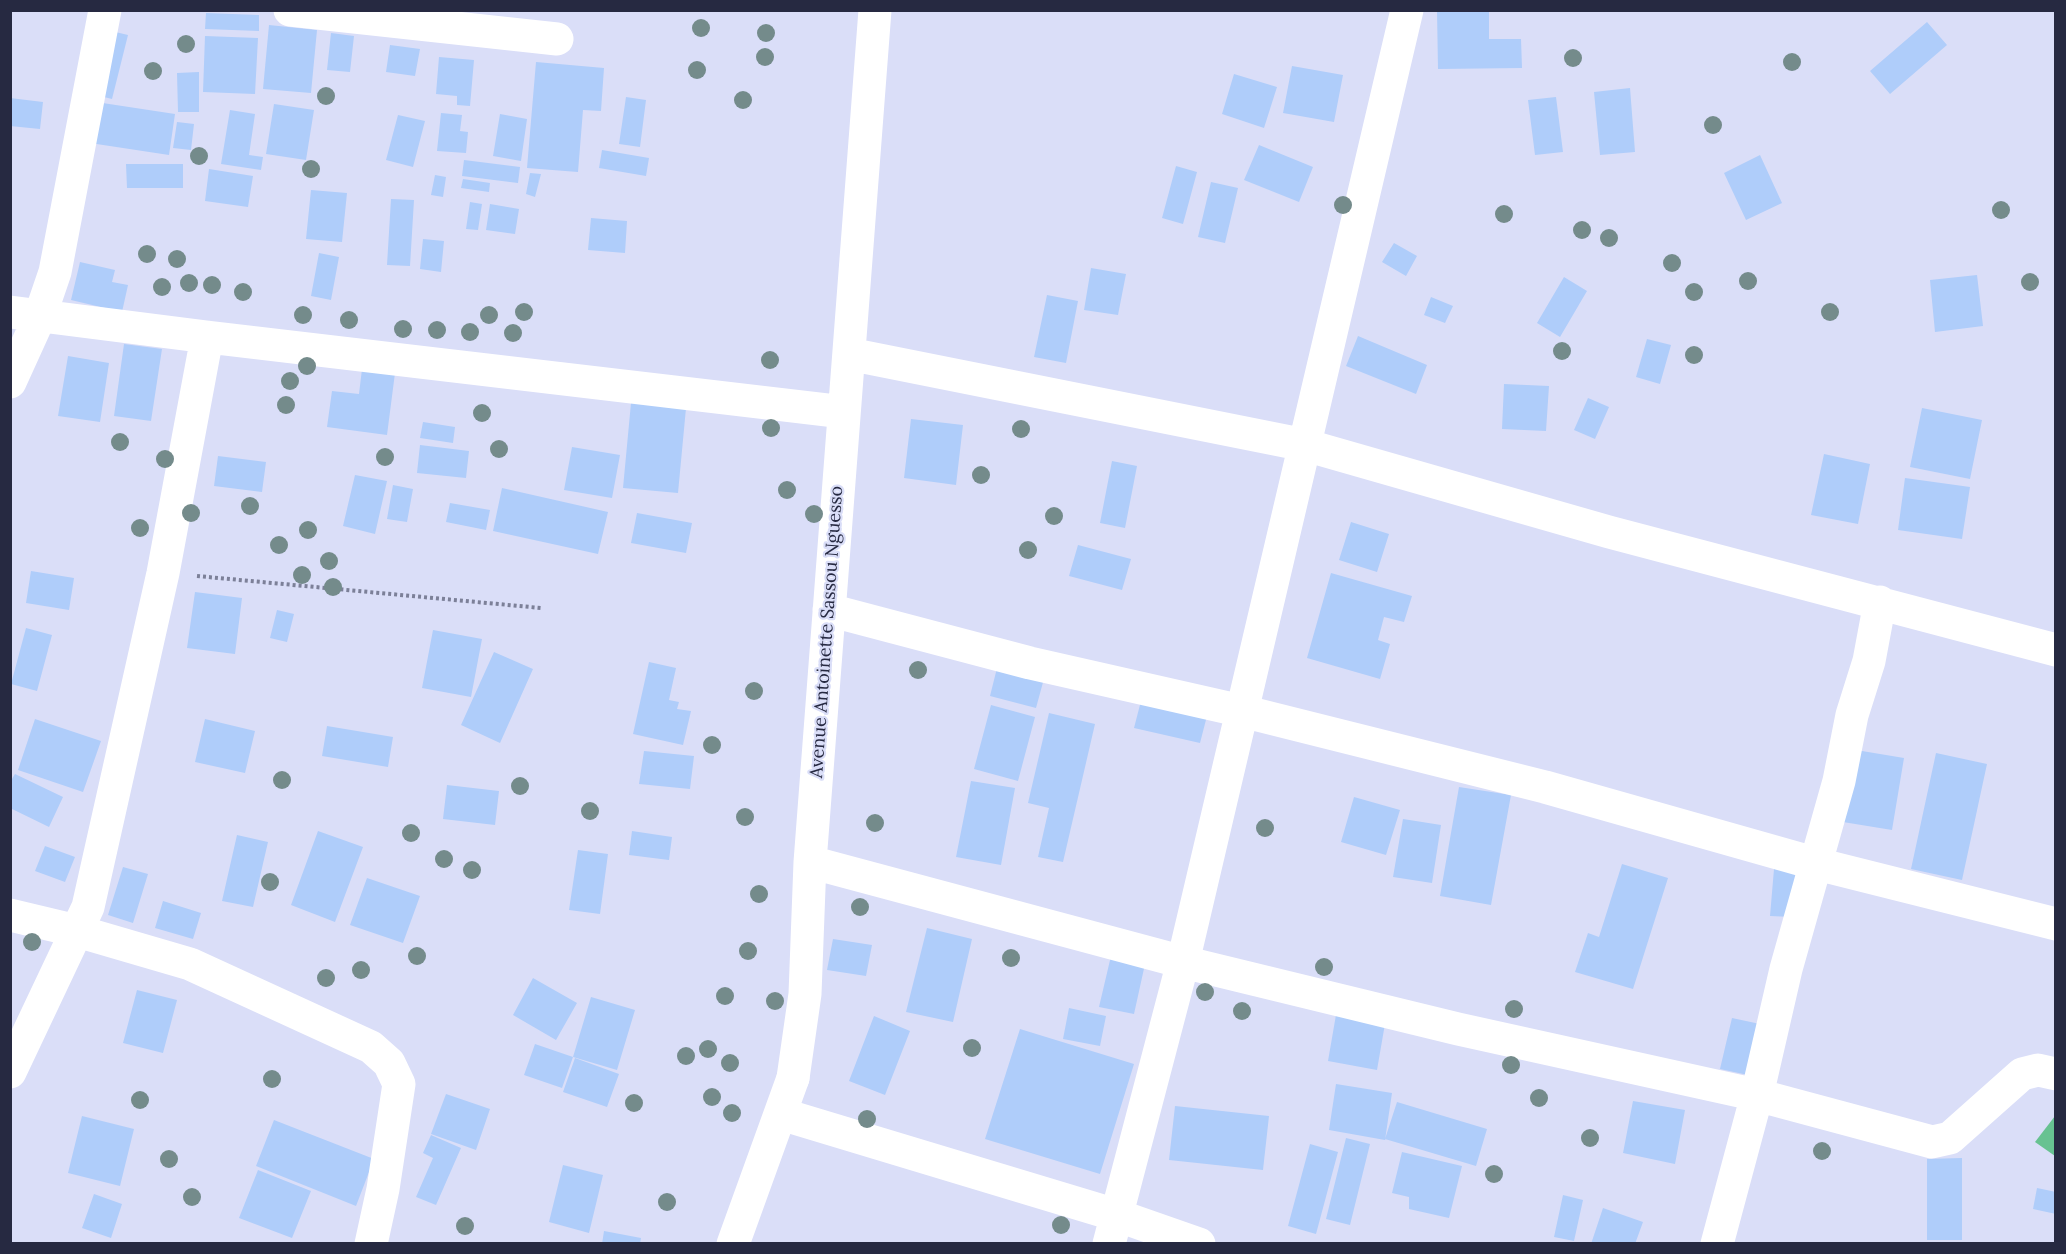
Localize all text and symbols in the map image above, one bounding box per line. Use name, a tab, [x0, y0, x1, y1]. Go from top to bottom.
street label: Avenue Antoinette Sassou Nguesso	[806, 485, 848, 779]

